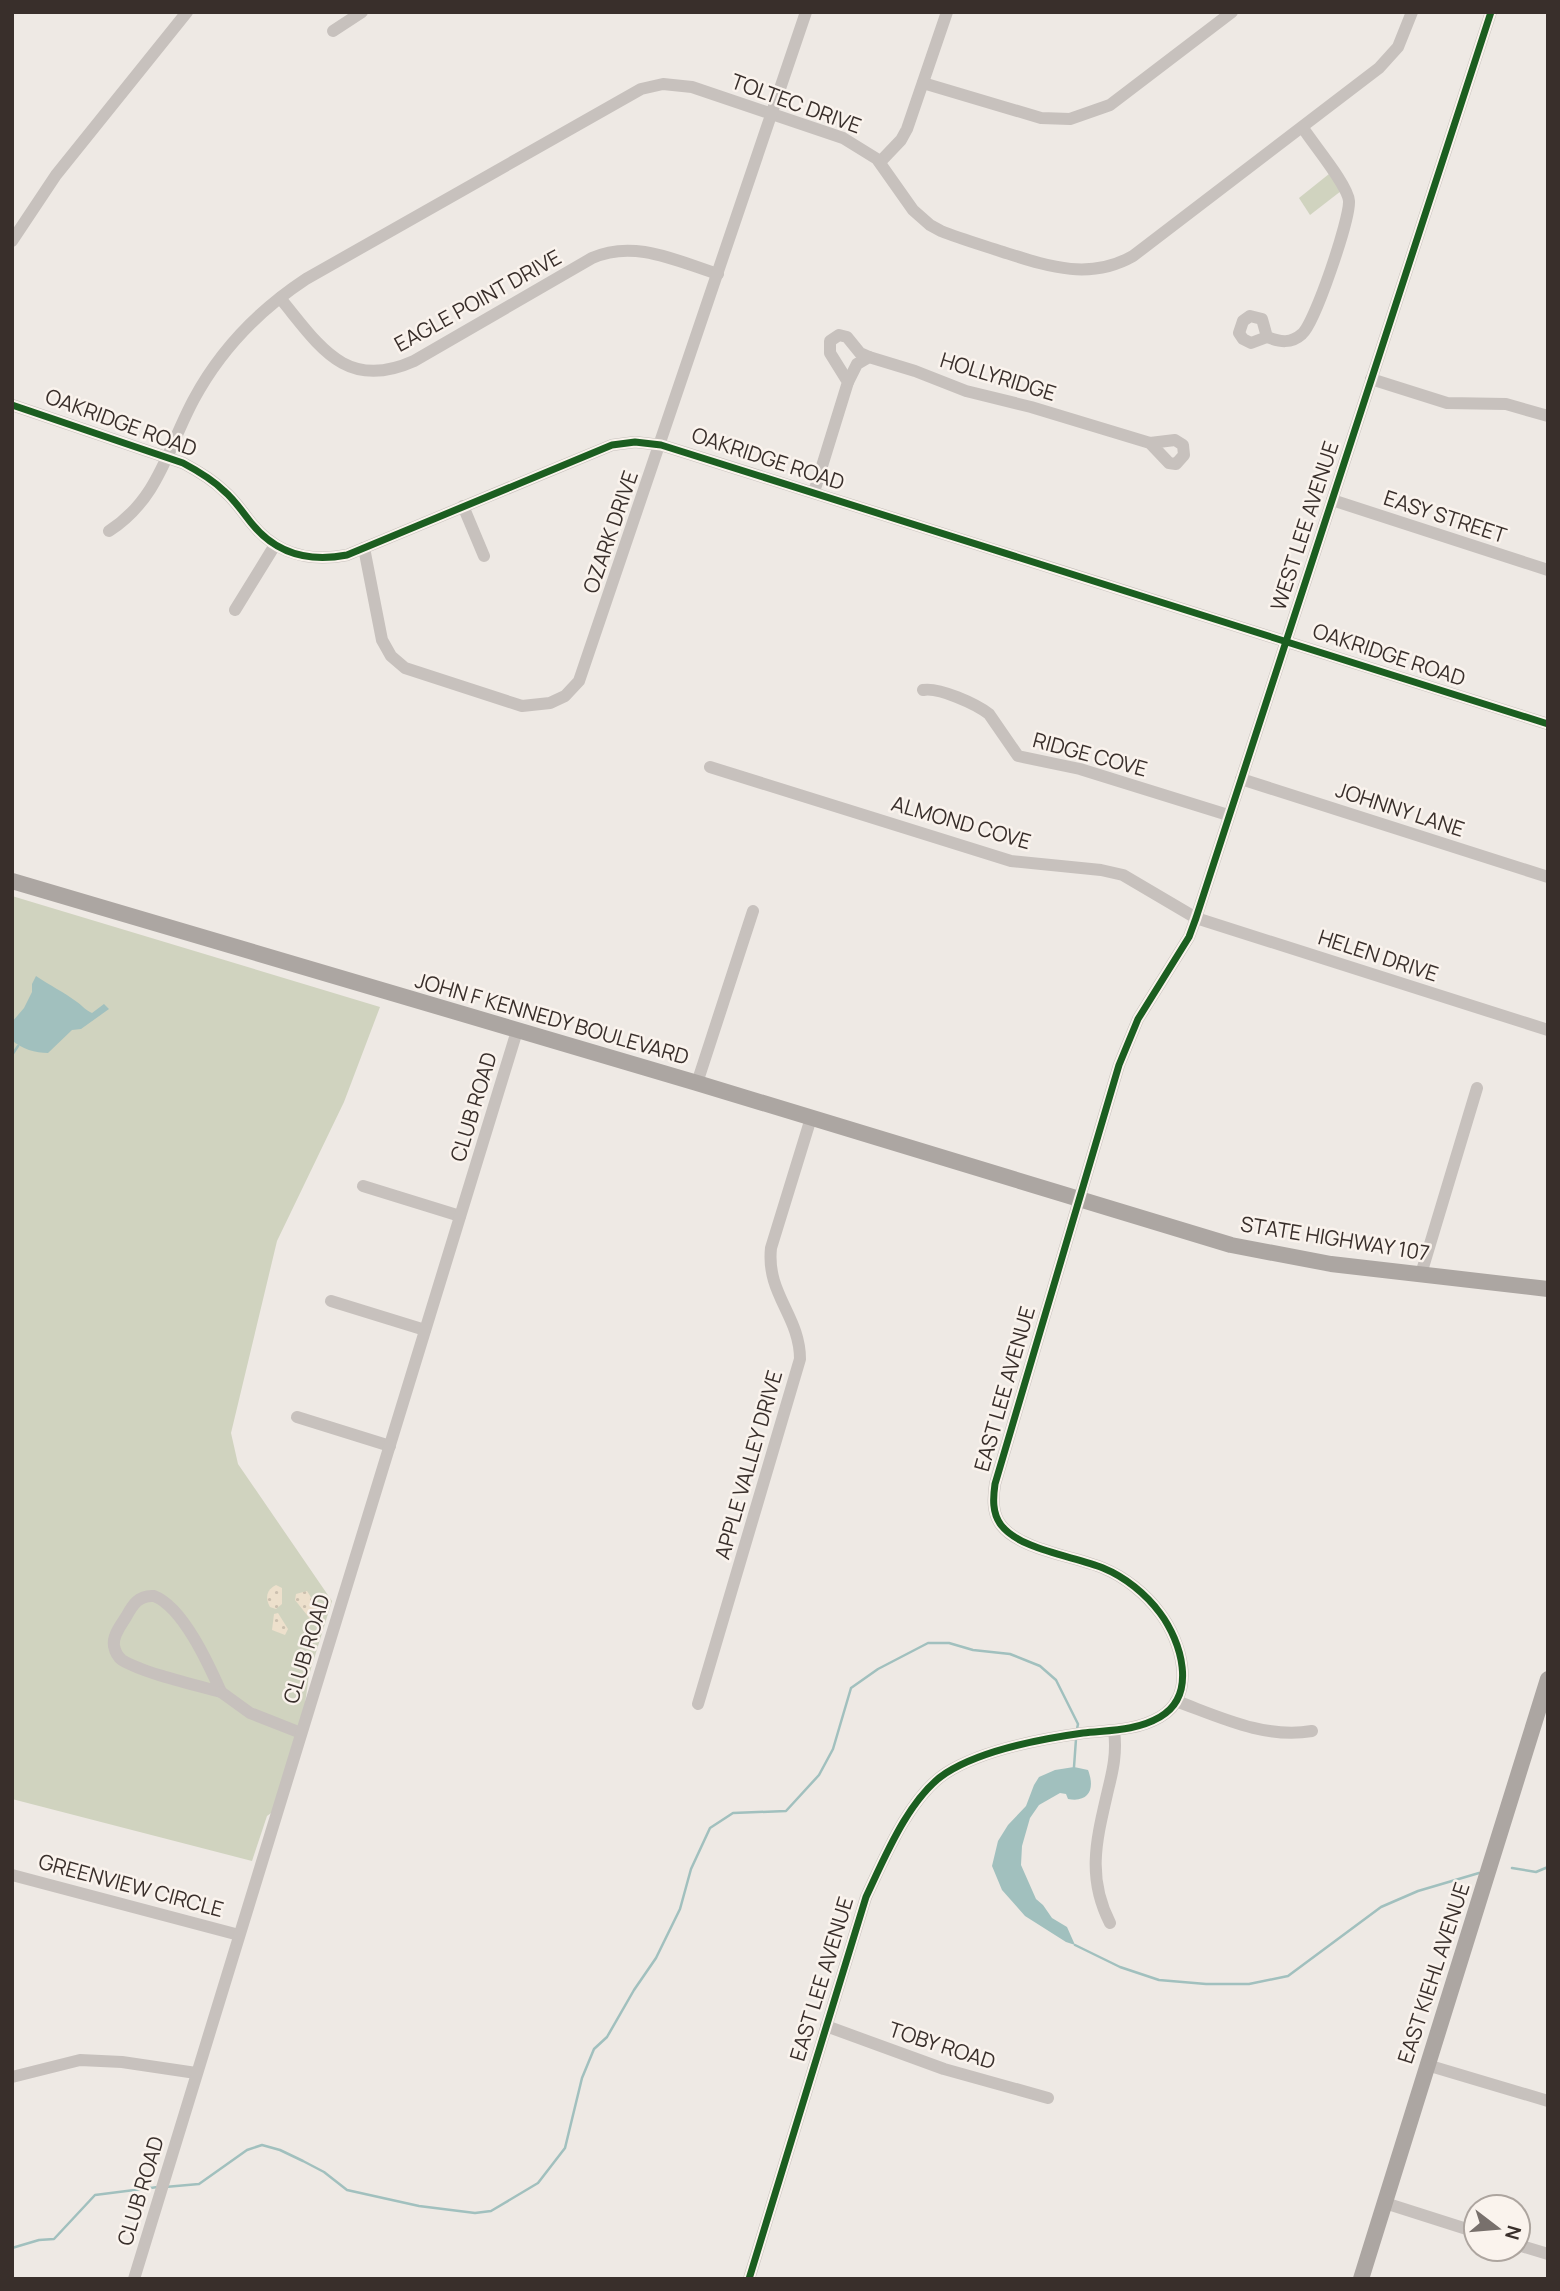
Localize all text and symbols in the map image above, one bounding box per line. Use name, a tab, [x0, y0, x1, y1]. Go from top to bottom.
street label: TOLTEC DRIVE	[727, 67, 865, 140]
street label: EAGLE POINT DRIVE	[389, 243, 566, 358]
street label: HOLLYRIDGE	[937, 345, 1060, 407]
street label: OAKRIDGE ROAD	[42, 382, 201, 462]
street label: OAKRIDGE ROAD	[688, 420, 848, 496]
street label: WEST LEE AVENUE	[1263, 437, 1345, 614]
street label: OZARK DRIVE	[576, 467, 644, 597]
street label: EASY STREET	[1380, 483, 1511, 549]
street label: OAKRIDGE ROAD	[1309, 616, 1469, 692]
street label: RIDGE COVE	[1030, 725, 1151, 783]
street label: JOHNNY LANE	[1333, 775, 1468, 843]
street label: ALMOND COVE	[888, 789, 1034, 855]
street label: HELEN DRIVE	[1315, 922, 1442, 988]
street label: JOHN F KENNEDY BOULEVARD	[412, 965, 692, 1071]
street label: CLUB ROAD	[443, 1049, 503, 1165]
street label: STATE HIGHWAY 107	[1239, 1209, 1432, 1267]
street label: EAST LEE AVENUE	[967, 1303, 1041, 1474]
street label: APPLE VALLEY DRIVE	[708, 1367, 788, 1563]
street label: CLUB ROAD	[276, 1591, 336, 1707]
street label: GREENVIEW CIRCLE	[36, 1847, 227, 1923]
street label: EAST KIEHL AVENUE	[1391, 1878, 1476, 2067]
street label: EAST LEE AVENUE	[783, 1893, 859, 2064]
street label: TOBY ROAD	[885, 2015, 999, 2075]
street label: CLUB ROAD	[110, 2133, 170, 2249]
north arrow	[1462, 2193, 1532, 2263]
text: N	[1499, 2223, 1528, 2243]

